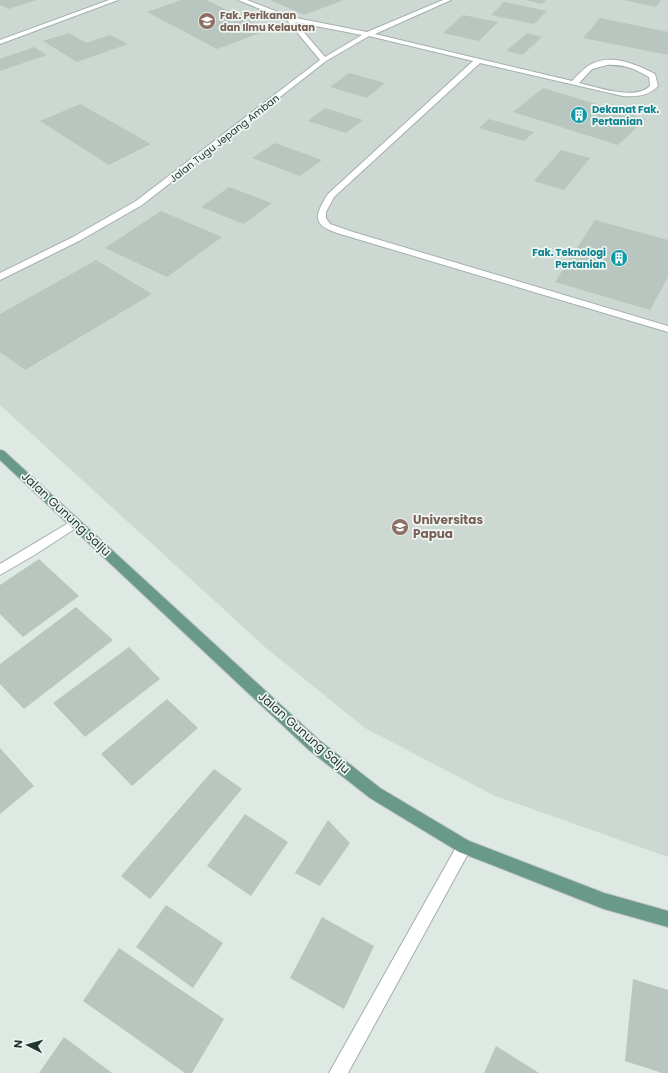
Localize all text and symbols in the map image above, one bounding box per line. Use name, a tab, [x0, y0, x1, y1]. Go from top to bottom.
place label: Fak. Perikanan dan Ilmu Kelautan	[220, 8, 315, 35]
school or university icon: Fak. Perikanan dan Ilmu Kelautan	[197, 11, 217, 31]
street label: Jalan Tugu Jepang Amban	[166, 91, 282, 186]
place label: Dekanat Fak. Pertanian	[592, 102, 660, 129]
building icon: Dekanat Fak. Pertanian	[569, 105, 589, 125]
place label: Fak. Teknologi Pertanian	[532, 245, 606, 272]
building icon: Fak. Teknologi Pertanian	[609, 248, 629, 268]
street label: Jalan Gunung Salju	[18, 468, 115, 560]
place label: Universitas Papua	[413, 511, 483, 542]
school or university icon: Universitas Papua	[390, 517, 410, 537]
street label: Jalan Gunung Salju	[255, 688, 354, 777]
north arrow	[8, 1025, 48, 1065]
text: N	[10, 1039, 26, 1049]

